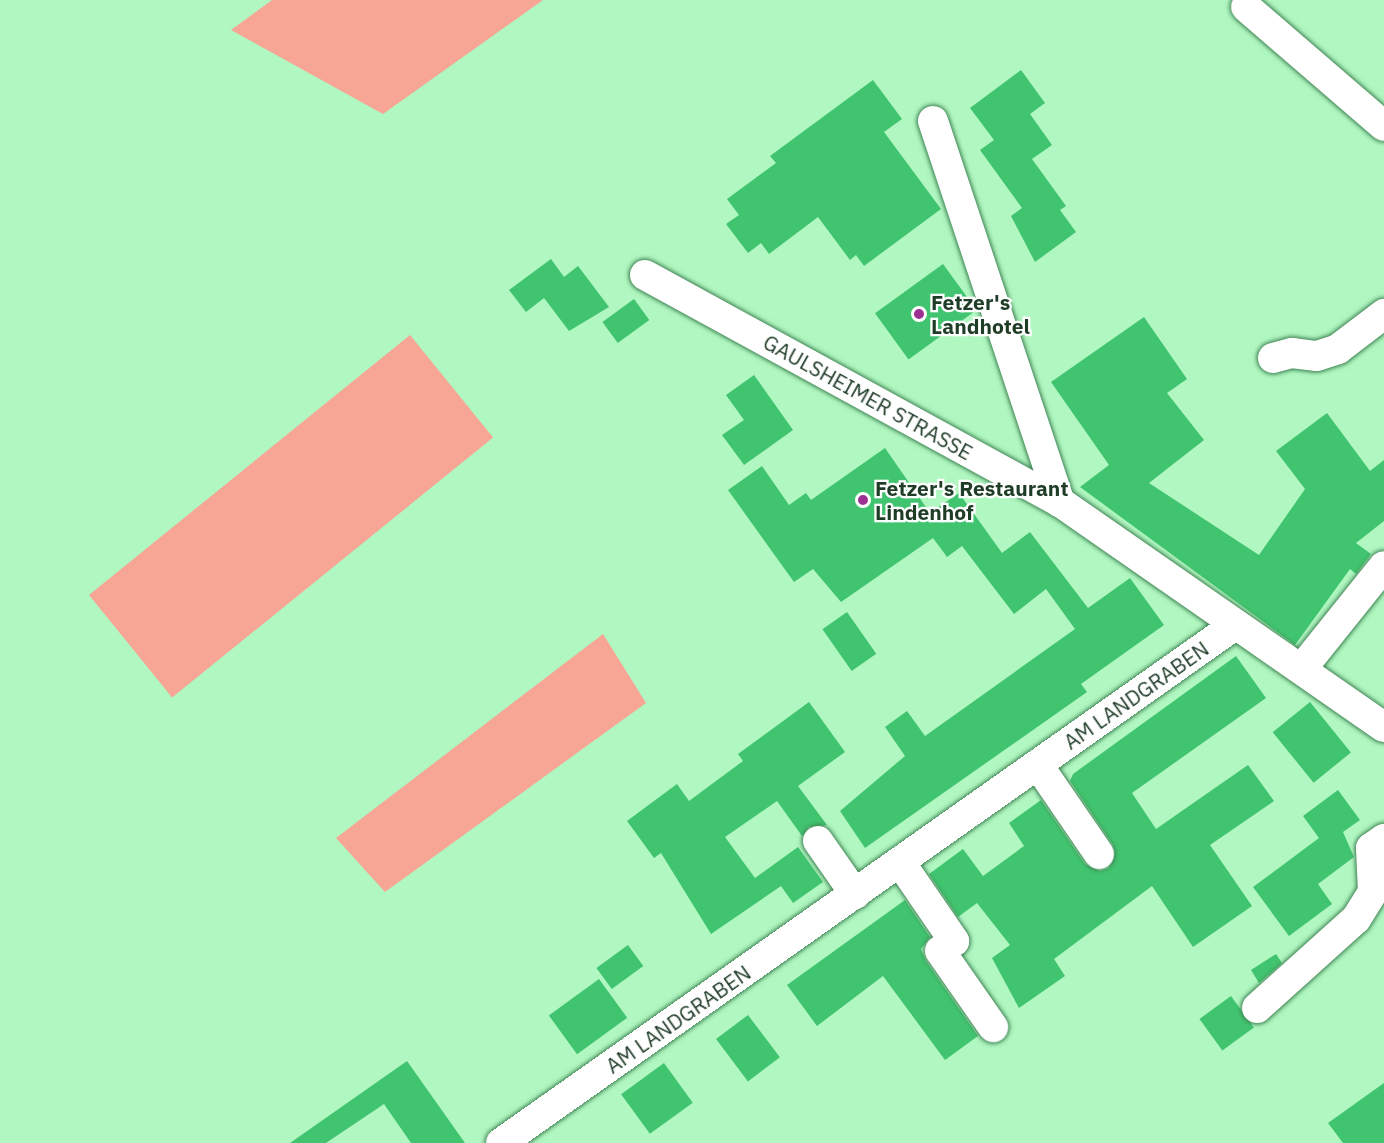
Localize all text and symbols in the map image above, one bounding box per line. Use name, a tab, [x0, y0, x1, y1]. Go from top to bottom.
place label: Fetzer's Landhotel	[931, 289, 1030, 339]
marker: Fetzer's Landhotel	[912, 307, 926, 321]
street label: GAULSHEIMER STRASSE	[759, 329, 977, 465]
place label: Fetzer's Restaurant Lindenhof	[875, 475, 1068, 525]
marker: Fetzer's Restaurant Lindenhof	[856, 493, 870, 507]
street label: AM LANDGRABEN	[1059, 636, 1213, 754]
street label: AM LANDGRABEN	[601, 960, 755, 1078]

